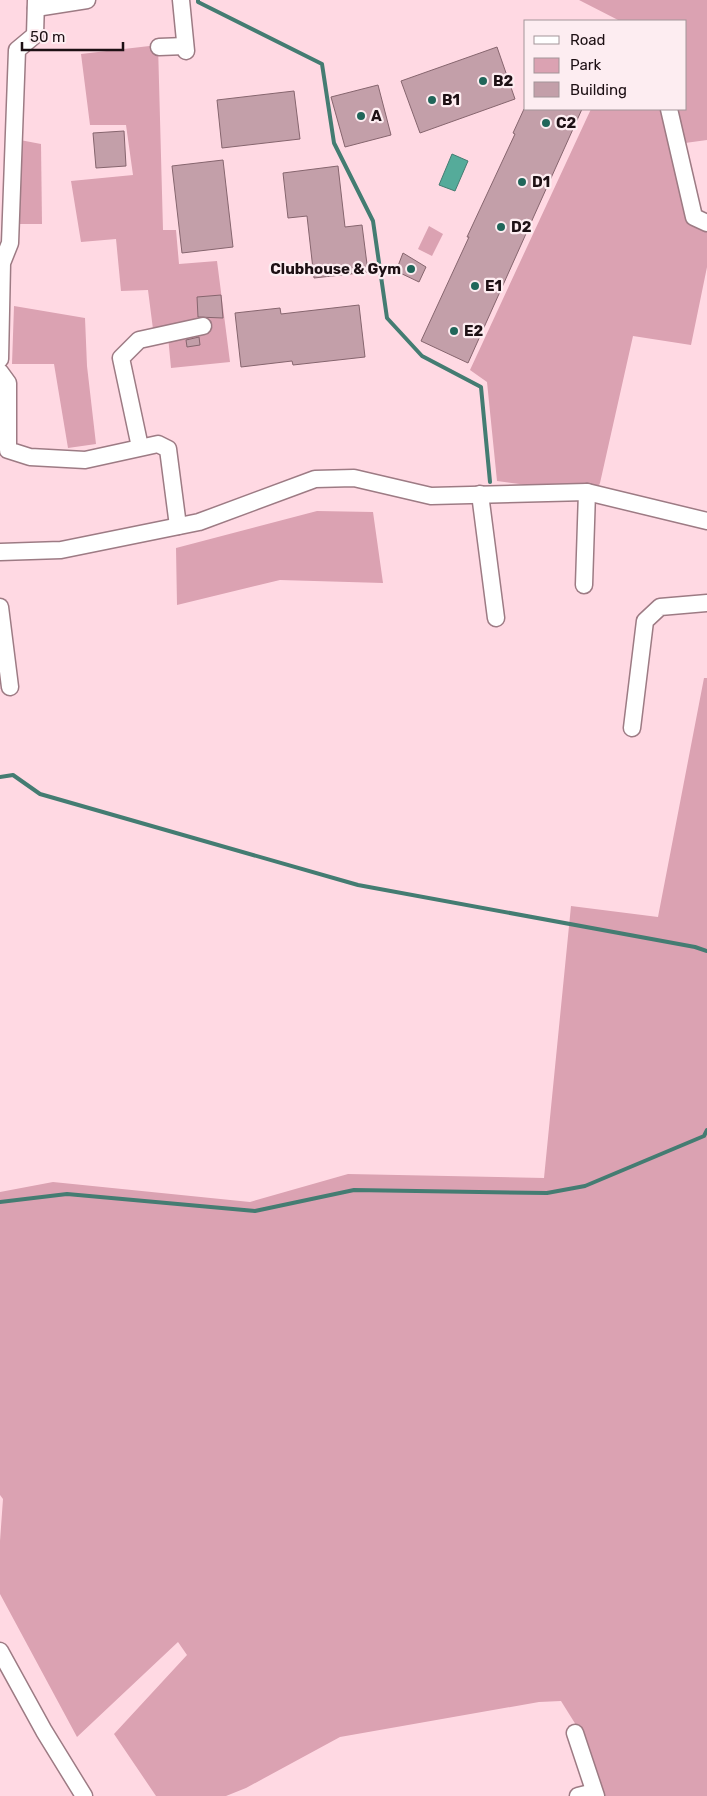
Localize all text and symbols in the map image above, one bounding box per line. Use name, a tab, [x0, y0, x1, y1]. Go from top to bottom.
scale bar	[22, 20, 124, 52]
legend	[524, 20, 687, 110]
text: 50 m	[30, 28, 65, 46]
text: Road	[570, 31, 606, 49]
text: Park	[570, 56, 601, 74]
place label: B2	[493, 72, 514, 90]
marker: B2	[477, 75, 489, 87]
text: Building	[570, 81, 627, 99]
place label: B1	[442, 91, 460, 109]
marker: B1	[426, 94, 438, 106]
place label: A	[371, 107, 382, 125]
marker: A	[355, 110, 367, 122]
place label: C2	[556, 114, 577, 132]
marker: C2	[540, 117, 552, 129]
place label: D1	[532, 173, 550, 191]
marker: D1	[516, 176, 528, 188]
place label: D2	[511, 218, 532, 236]
marker: D2	[495, 221, 507, 233]
place label: Clubhouse & Gym	[270, 260, 401, 278]
marker: Clubhouse & Gym	[405, 263, 417, 275]
place label: E1	[485, 277, 502, 295]
marker: E1	[469, 280, 481, 292]
place label: E2	[464, 322, 484, 340]
marker: E2	[448, 325, 460, 337]

